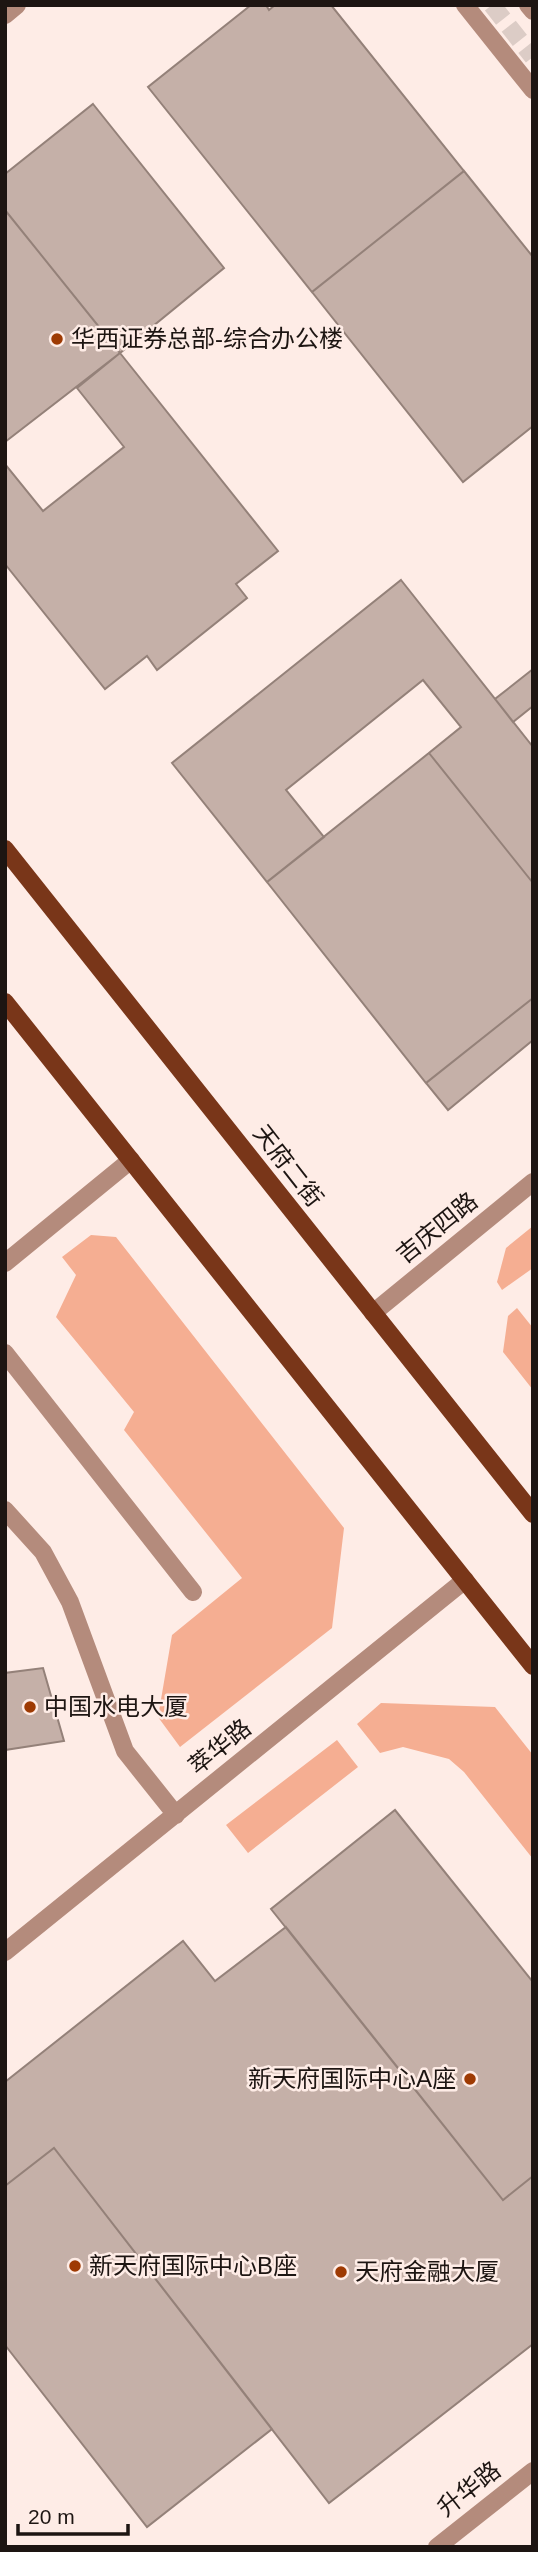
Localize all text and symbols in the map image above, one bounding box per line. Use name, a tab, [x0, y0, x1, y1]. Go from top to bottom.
place label: 华西证券总部-综合办公楼	[71, 325, 343, 352]
marker: 华西证券总部-综合办公楼	[49, 331, 65, 347]
street label: 天府二街	[248, 1120, 329, 1212]
street label: 吉庆四路	[391, 1187, 482, 1268]
place label: 中国水电大厦	[44, 1693, 188, 1720]
marker: 中国水电大厦	[22, 1699, 38, 1715]
street label: 萃华路	[183, 1713, 256, 1780]
place label: 新天府国际中心A座	[248, 2065, 456, 2092]
marker: 新天府国际中心A座	[462, 2071, 478, 2087]
place label: 新天府国际中心B座	[89, 2252, 297, 2279]
marker: 新天府国际中心B座	[67, 2258, 83, 2274]
place label: 天府金融大厦	[355, 2258, 499, 2285]
marker: 天府金融大厦	[333, 2264, 349, 2280]
street label: 升华路	[432, 2456, 505, 2521]
scale bar	[18, 2492, 128, 2536]
text: 20 m	[28, 2505, 75, 2528]

